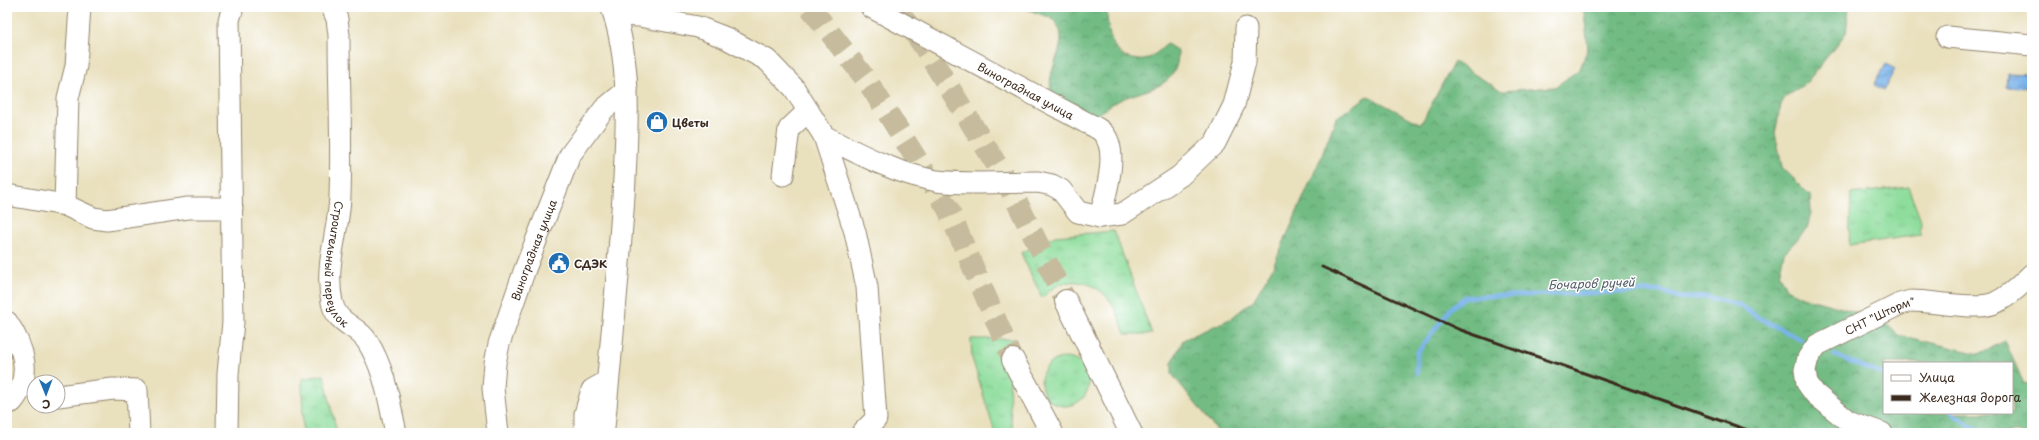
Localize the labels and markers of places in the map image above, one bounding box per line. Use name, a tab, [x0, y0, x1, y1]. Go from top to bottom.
shop icon: Цветы	[644, 109, 670, 135]
place label: Цветы	[672, 114, 709, 131]
public building icon: СДЭК	[546, 250, 572, 276]
place label: СДЭК	[574, 255, 607, 272]

